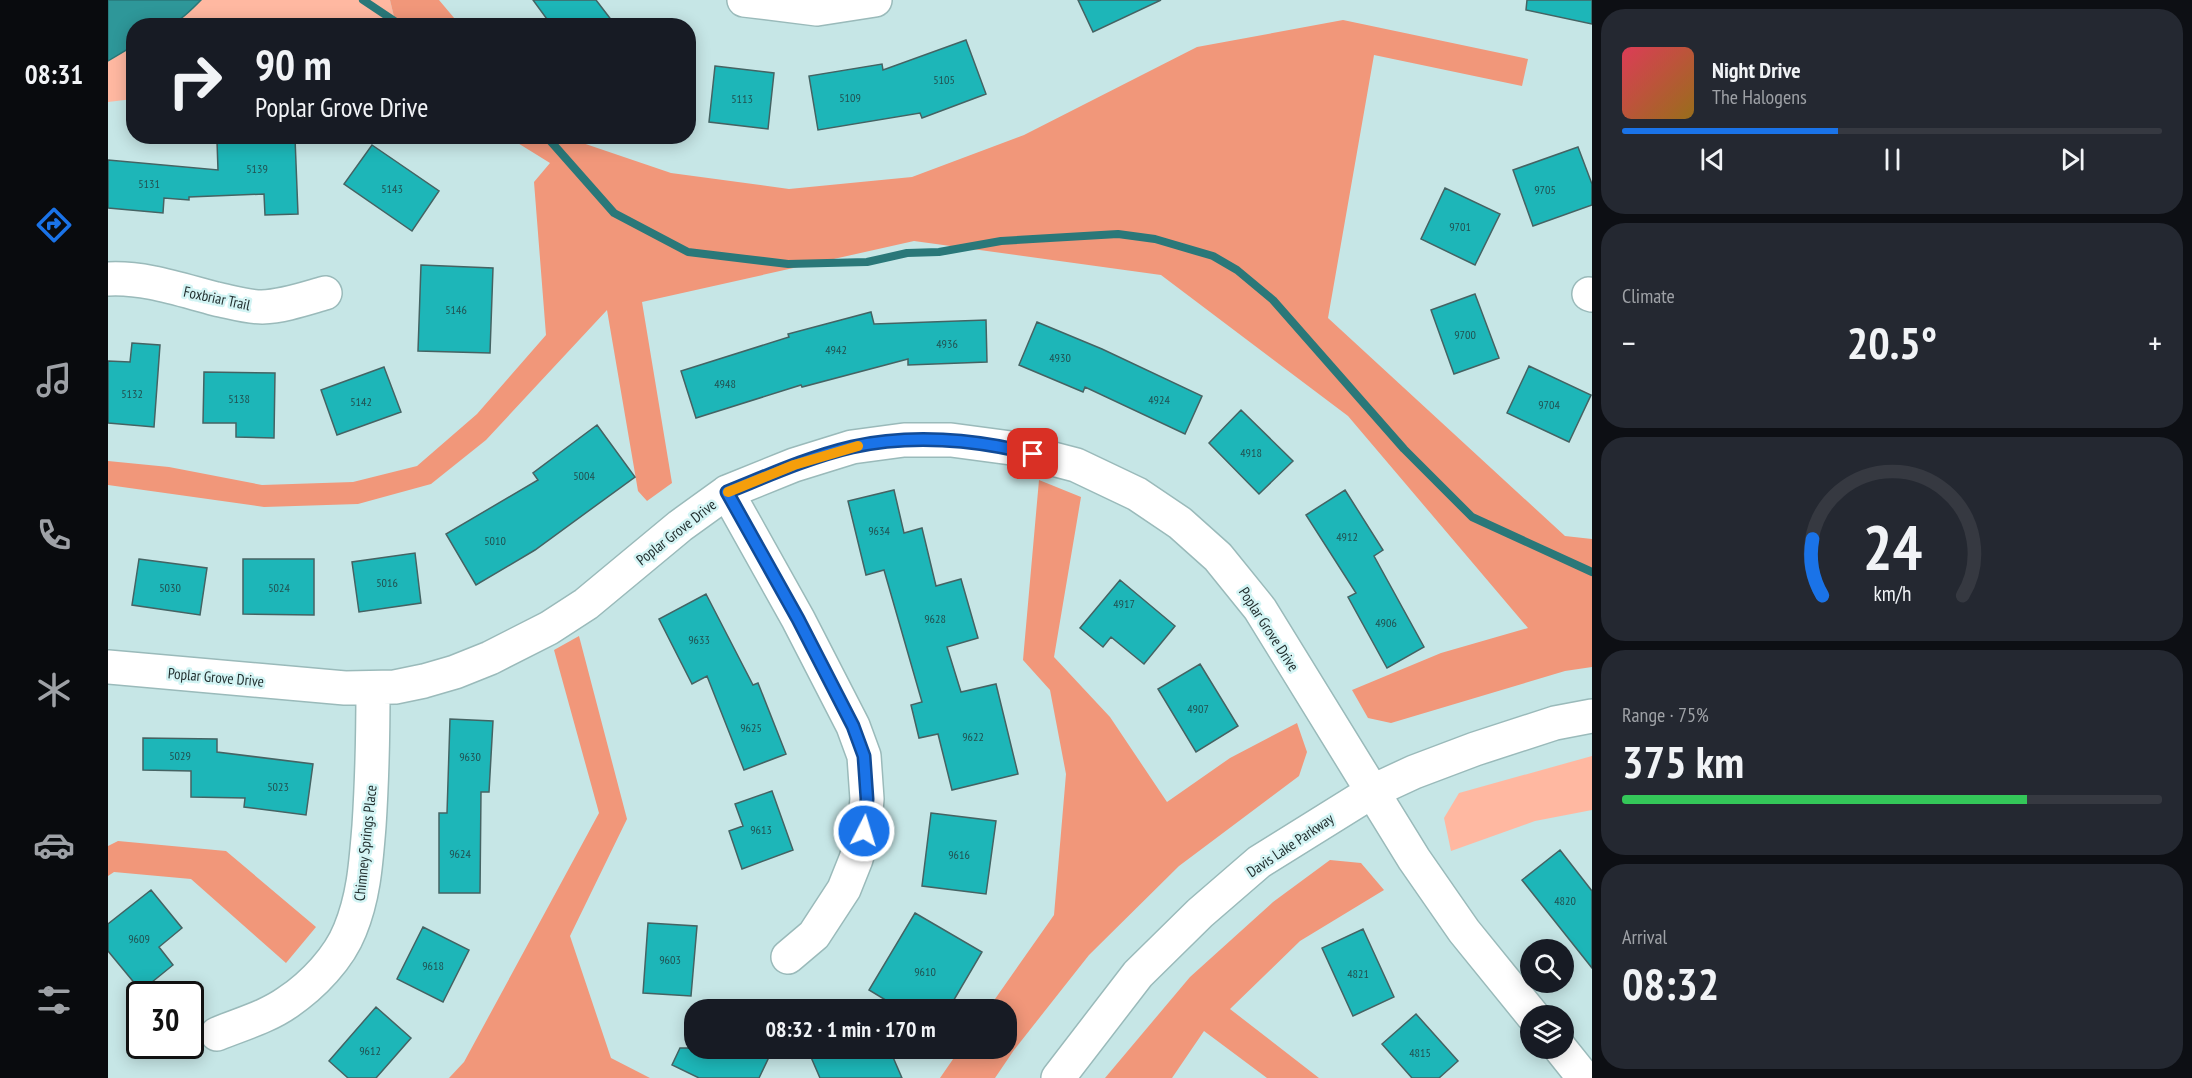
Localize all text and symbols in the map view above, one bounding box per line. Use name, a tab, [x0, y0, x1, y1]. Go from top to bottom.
text: 90 m	[255, 37, 332, 92]
icon: right	[156, 42, 234, 120]
text: Night Drive	[1712, 56, 1801, 84]
text: 08:31	[25, 57, 83, 91]
house number: 5105	[933, 72, 955, 87]
text: The Halogens	[1712, 84, 1807, 110]
text: Poplar Grove Drive	[255, 90, 429, 124]
house number: 5109	[839, 90, 861, 105]
house number: 5113	[731, 91, 753, 106]
icon: previous	[1696, 143, 1729, 176]
icon: pause	[1876, 143, 1909, 176]
icon: next	[2056, 143, 2089, 176]
house number: 5139	[246, 161, 268, 176]
house number: 5131	[138, 176, 160, 191]
house number: 5143	[381, 181, 403, 196]
house number: 9705	[1534, 182, 1556, 197]
icon: directions	[33, 204, 75, 246]
house number: 9701	[1449, 219, 1471, 234]
street label: Foxbriar Trail	[182, 282, 253, 314]
text: Climate	[1622, 283, 1675, 309]
house number: 5146	[445, 302, 467, 317]
text: 20.5°	[1847, 313, 1937, 371]
text: −	[1622, 321, 1636, 364]
text: +	[2148, 321, 2162, 364]
house number: 9700	[1454, 327, 1476, 342]
house number: 4936	[936, 336, 958, 351]
house number: 4942	[825, 342, 847, 357]
house number: 4930	[1049, 350, 1071, 365]
icon: music	[33, 359, 75, 401]
house number: 4948	[714, 376, 736, 391]
house number: 5132	[121, 386, 143, 401]
house number: 5138	[228, 391, 250, 406]
house number: 4924	[1148, 392, 1170, 407]
house number: 5142	[350, 394, 372, 409]
house number: 9704	[1538, 397, 1560, 412]
pin	[1007, 428, 1058, 479]
icon: arrive	[1016, 437, 1049, 470]
house number: 4918	[1240, 445, 1262, 460]
house number: 5004	[573, 468, 595, 483]
street label: Poplar Grove Drive	[632, 495, 720, 569]
text: 24	[1862, 506, 1922, 587]
icon: phone	[33, 514, 75, 556]
house number: 9634	[868, 523, 890, 538]
house number: 4912	[1336, 529, 1358, 544]
house number: 5010	[484, 533, 506, 548]
house number: 5016	[376, 575, 398, 590]
text: km/h	[1873, 579, 1911, 607]
house number: 5030	[159, 580, 181, 595]
house number: 5024	[268, 580, 290, 595]
street label: Poplar Grove Drive	[1235, 583, 1303, 675]
house number: 4917	[1113, 596, 1135, 611]
house number: 9628	[924, 611, 946, 626]
house number: 4906	[1375, 615, 1397, 630]
house number: 9633	[688, 632, 710, 647]
street label: Poplar Grove Drive	[167, 663, 265, 691]
icon: climate	[33, 669, 75, 711]
house number: 4907	[1187, 701, 1209, 716]
text: Range · 75%	[1622, 702, 1709, 728]
house number: 9625	[740, 720, 762, 735]
house number: 9622	[962, 729, 984, 744]
text: 375 km	[1622, 732, 1744, 790]
house number: 5029	[169, 748, 191, 763]
house number: 9630	[459, 749, 481, 764]
house number: 5023	[267, 779, 289, 794]
street label: Chimney Springs Place	[349, 784, 381, 902]
position arrow	[832, 799, 896, 863]
street label: Davis Lake Parkway	[1243, 809, 1337, 881]
house number: 9613	[750, 822, 772, 837]
icon: car	[33, 824, 75, 866]
house number: 9624	[449, 846, 471, 861]
house number: 9616	[948, 847, 970, 862]
house number: 4820	[1554, 893, 1576, 908]
text: Arrival	[1622, 924, 1667, 950]
house number: 9609	[128, 931, 150, 946]
map controls	[1520, 939, 1574, 1059]
button: search	[1520, 939, 1574, 993]
house number: 9603	[659, 952, 681, 967]
text: 08:32	[1622, 954, 1719, 1012]
house number: 9618	[422, 958, 444, 973]
house number: 9610	[914, 964, 936, 979]
house number: 4821	[1347, 966, 1369, 981]
icon: filters	[33, 979, 75, 1021]
speed limit sign: 30	[126, 981, 204, 1059]
button: layers	[1520, 1005, 1574, 1059]
text: 08:32 · 1 min · 170 m	[765, 1015, 936, 1043]
house number: 9612	[359, 1043, 381, 1058]
house number: 4815	[1409, 1045, 1431, 1060]

